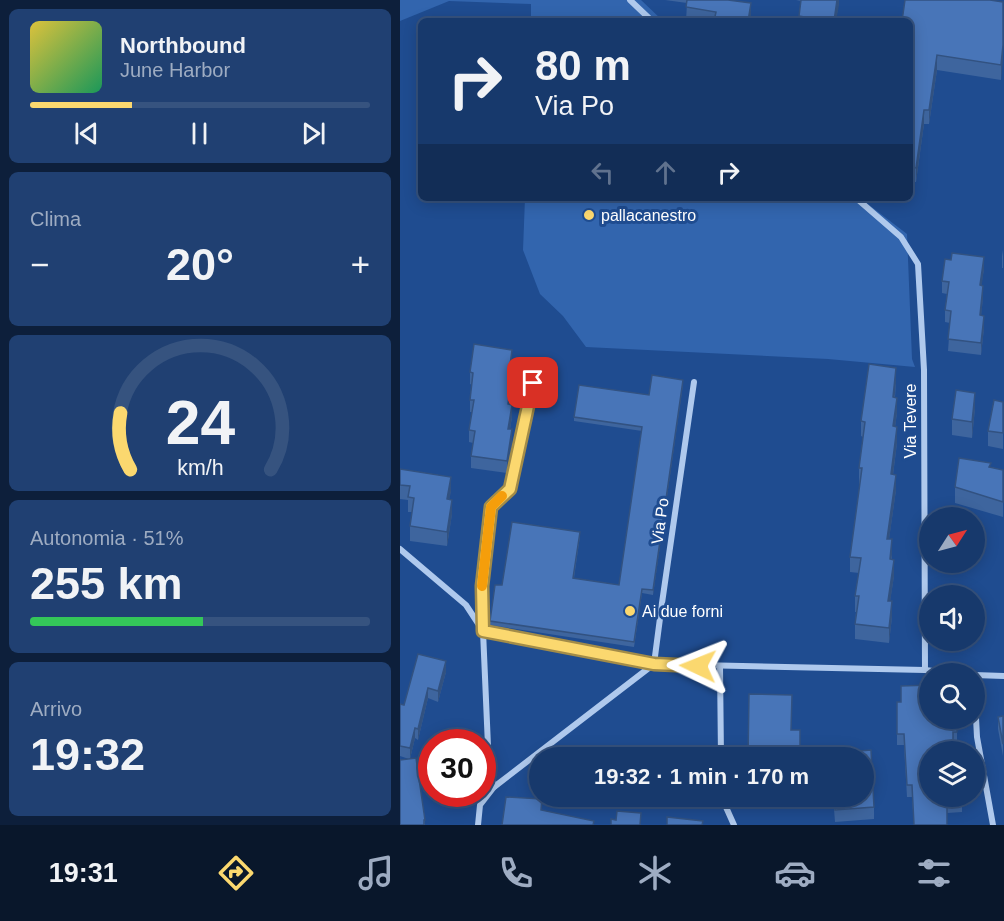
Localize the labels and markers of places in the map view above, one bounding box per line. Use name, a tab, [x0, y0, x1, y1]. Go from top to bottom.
place label: pallacanestro	[601, 207, 696, 224]
marker: pallacanestro	[582, 208, 596, 222]
pin	[507, 357, 558, 408]
place label: Ai due forni	[642, 603, 723, 620]
marker: Ai due forni	[623, 604, 637, 618]

